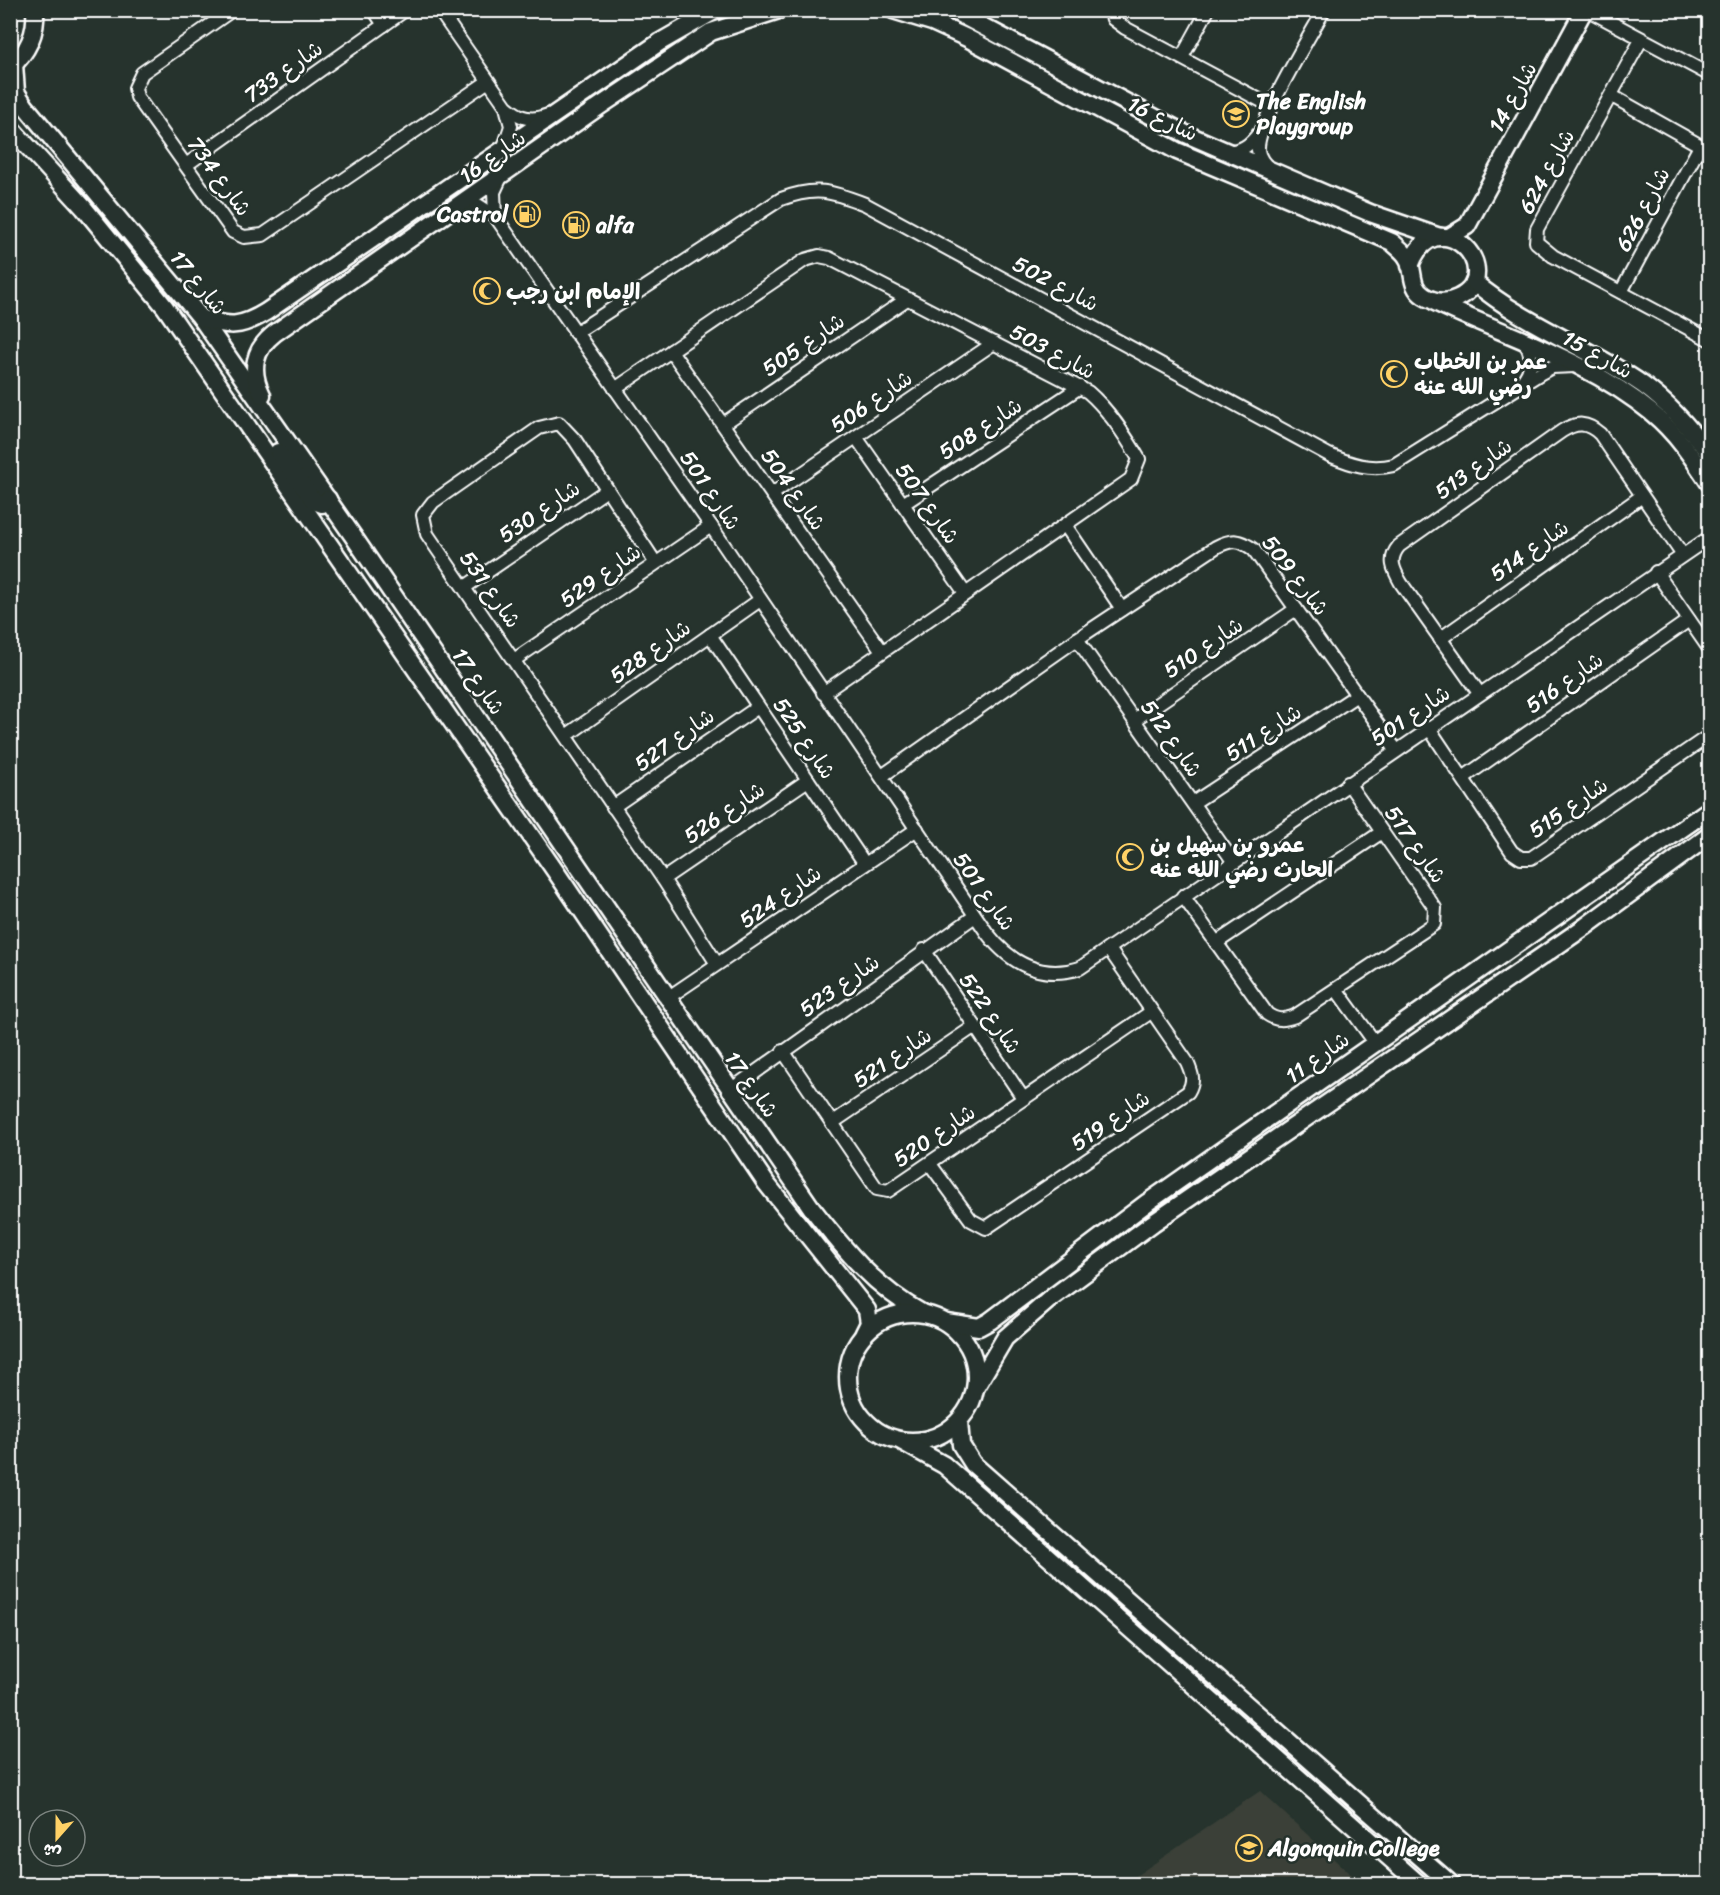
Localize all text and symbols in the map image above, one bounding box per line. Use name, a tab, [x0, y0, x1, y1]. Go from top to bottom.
street label: شارع 733	[235, 30, 331, 113]
street label: شارع 14	[1477, 54, 1548, 140]
place label: The English Playgroup	[1256, 82, 1366, 146]
street label: شارع 16	[1120, 84, 1205, 152]
school or university icon: The English Playgroup	[1221, 99, 1251, 129]
street label: شارع 16	[450, 119, 534, 194]
street label: شارع 624	[1507, 121, 1586, 221]
street label: شارع 734	[177, 128, 262, 225]
street label: شارع 626	[1604, 160, 1681, 259]
place label: Castrol	[436, 195, 510, 234]
fuel station icon: Castrol	[512, 199, 542, 229]
place label: alfa	[595, 206, 635, 245]
fuel station icon: alfa	[561, 210, 591, 240]
street label: شارع 17	[160, 241, 237, 324]
street label: شارع 502	[1005, 244, 1106, 323]
place label: الإمام ابن رجب	[506, 272, 640, 311]
mosque icon: الإمام ابن رجب	[472, 276, 502, 306]
street label: شارع 505	[753, 302, 853, 387]
street label: شارع 503	[1003, 312, 1103, 390]
street label: شارع 15	[1555, 319, 1641, 390]
place label: عمر بن الخطاب رضي الله عنه	[1414, 342, 1547, 406]
street label: شارع 506	[822, 359, 921, 444]
mosque icon: عمر بن الخطاب رضي الله عنه	[1379, 359, 1409, 389]
street label: شارع 508	[930, 386, 1030, 470]
street label: شارع 513	[1426, 427, 1521, 510]
street label: شارع 504	[751, 439, 837, 539]
street label: شارع 501	[669, 442, 752, 539]
street label: شارع 507	[885, 454, 970, 553]
street label: شارع 530	[490, 469, 589, 554]
street label: شارع 514	[1481, 509, 1577, 592]
street label: شارع 509	[1252, 526, 1340, 625]
street label: شارع 529	[551, 533, 650, 618]
street label: شارع 531	[449, 542, 532, 637]
street label: شارع 510	[1155, 606, 1252, 689]
street label: شارع 528	[601, 609, 699, 694]
street label: شارع 17	[441, 639, 516, 723]
street label: شارع 516	[1517, 641, 1612, 724]
street label: شارع 501	[1362, 674, 1459, 757]
street label: شارع 525	[762, 689, 847, 788]
street label: شارع 512	[1130, 691, 1213, 786]
street label: شارع 511	[1217, 693, 1310, 772]
street label: شارع 527	[625, 697, 723, 782]
street label: شارع 515	[1520, 766, 1616, 849]
street label: شارع 526	[675, 771, 773, 854]
street label: شارع 517	[1374, 797, 1457, 892]
place label: عمرو بن سهيل بن الحارث رضي الله عنه	[1150, 825, 1333, 889]
mosque icon: عمرو بن سهيل بن الحارث رضي الله عنه	[1115, 842, 1145, 872]
street label: شارع 501	[943, 843, 1026, 939]
street label: شارع 524	[731, 854, 830, 939]
street label: شارع 523	[791, 943, 888, 1028]
street label: شارع 522	[949, 964, 1033, 1062]
street label: شارع 521	[845, 1016, 940, 1098]
street label: شارع 11	[1277, 1021, 1358, 1094]
street label: شارع 17	[714, 1042, 789, 1126]
street label: شارع 519	[1062, 1079, 1158, 1162]
street label: شارع 520	[885, 1093, 984, 1178]
north arrow	[27, 1808, 87, 1868]
place label: Algonquin College	[1267, 1829, 1440, 1868]
school or university icon: Algonquin College	[1234, 1833, 1264, 1863]
text: ش	[38, 1835, 65, 1868]

